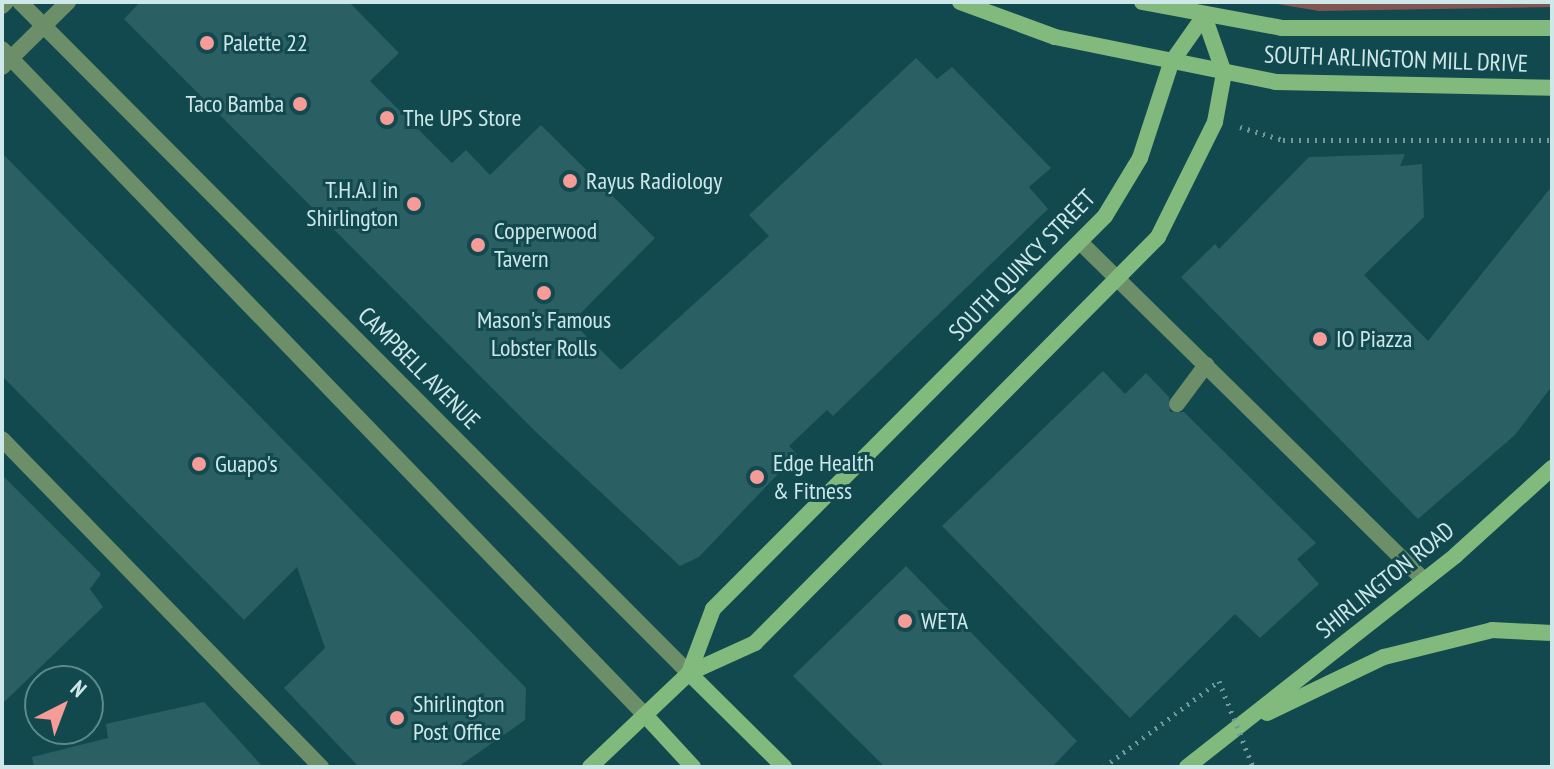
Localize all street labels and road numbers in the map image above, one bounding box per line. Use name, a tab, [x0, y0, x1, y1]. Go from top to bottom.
street label: SOUTH ARLINGTON MILL DRIVE	[1263, 40, 1529, 78]
street label: SOUTH QUINCY STREET	[943, 183, 1101, 347]
street label: CAMPBELL AVENUE	[352, 301, 486, 435]
street label: SHIRLINGTON ROAD	[1310, 516, 1460, 644]

